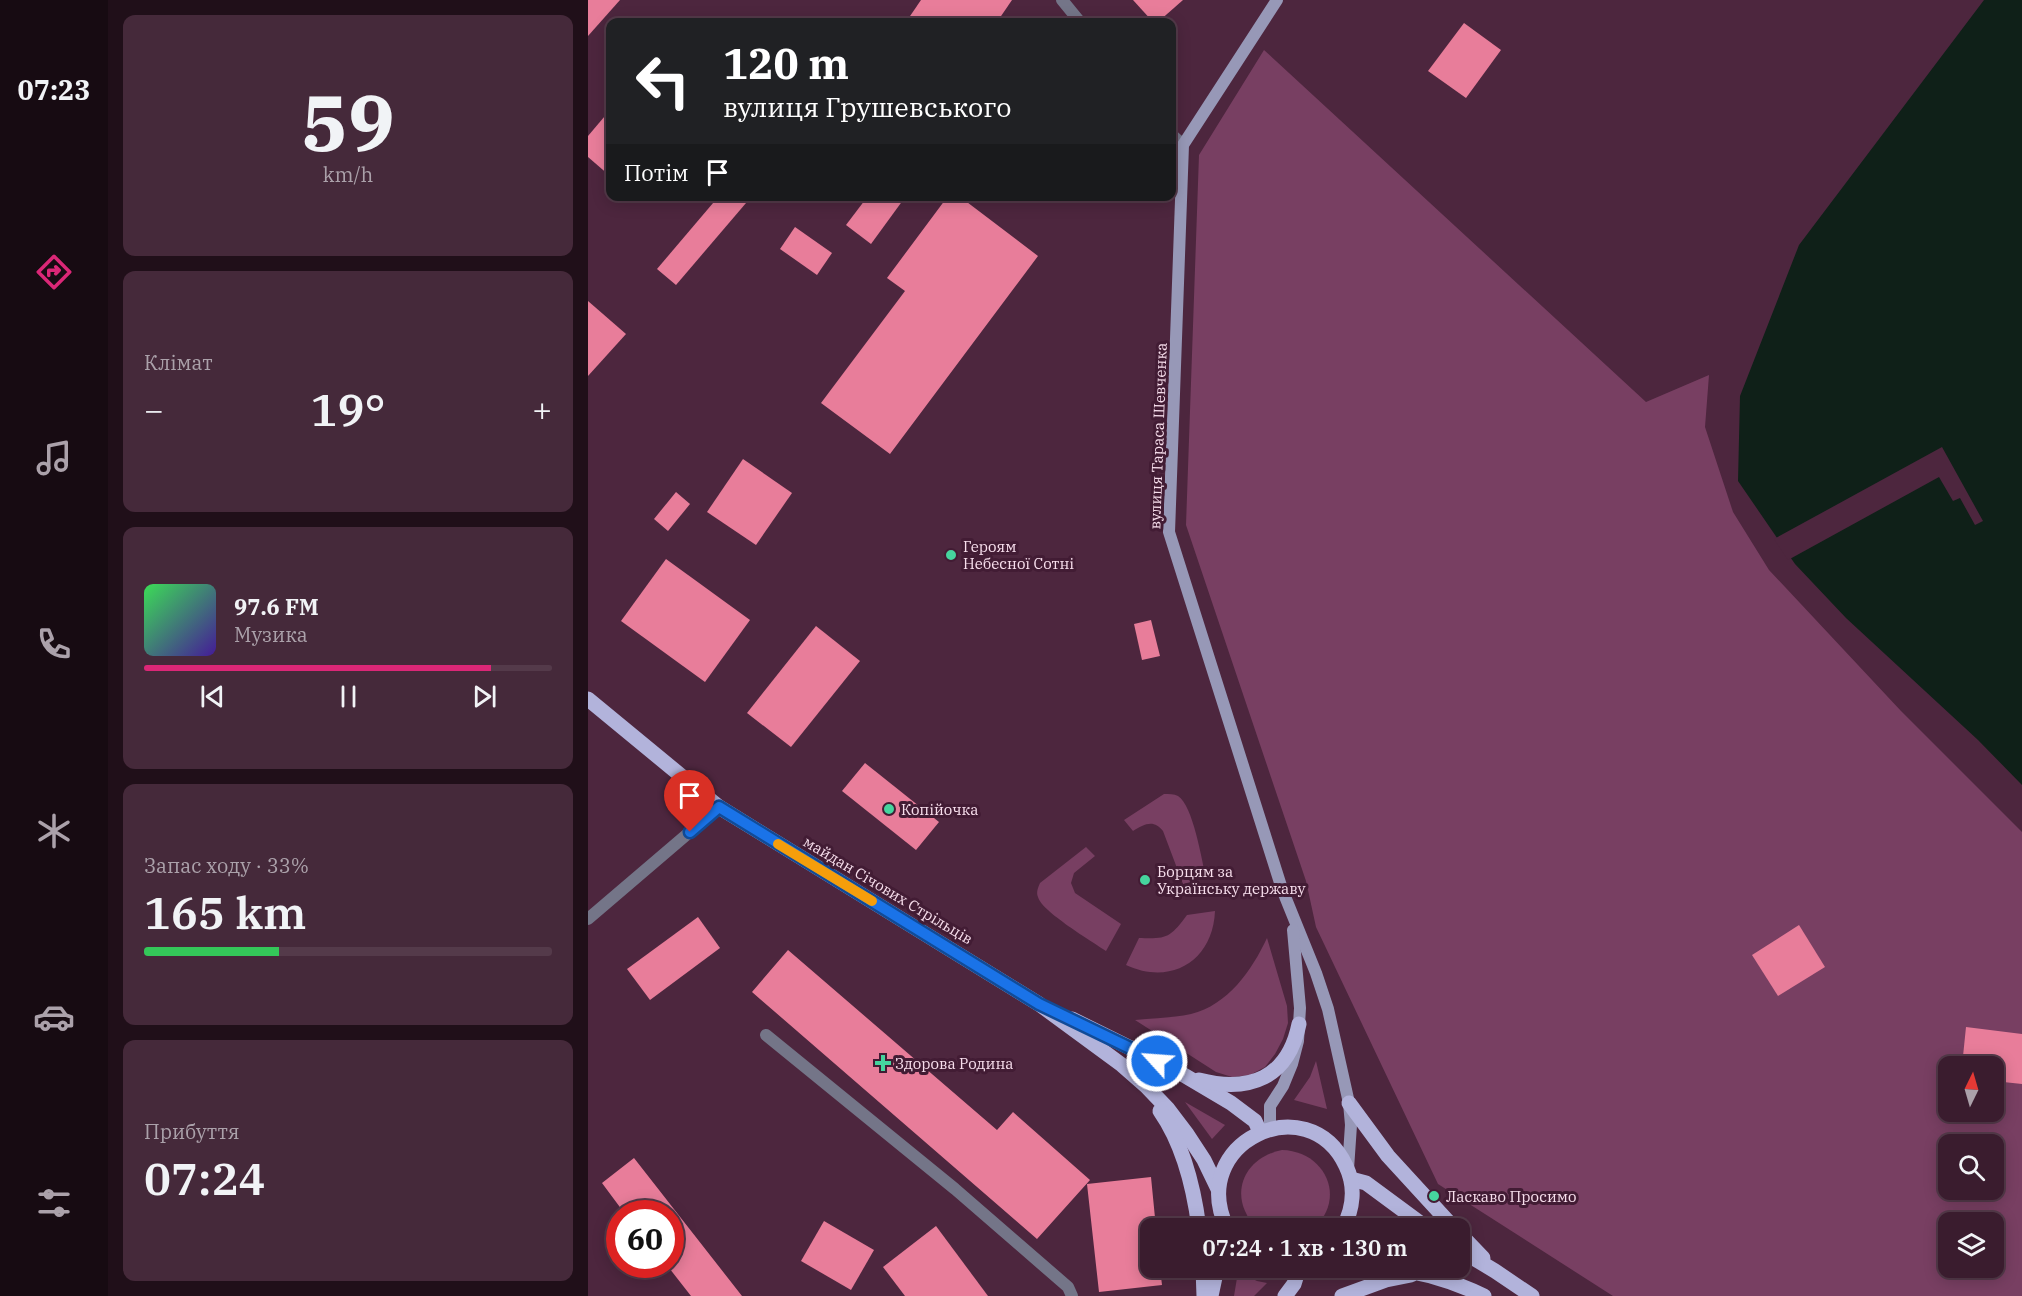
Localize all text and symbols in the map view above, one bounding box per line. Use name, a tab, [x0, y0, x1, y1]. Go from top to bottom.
text: 120 m	[723, 36, 849, 91]
icon: left	[624, 42, 702, 120]
text: 59	[301, 71, 395, 172]
text: 07:23	[18, 72, 90, 107]
text: вулиця Грушевського	[723, 89, 1012, 124]
icon: arrive	[701, 156, 734, 189]
text: Потім	[624, 158, 689, 187]
text: km/h	[323, 161, 373, 188]
icon: directions	[33, 251, 75, 293]
street label: вулиця Тараса Шевченка	[1145, 342, 1171, 530]
text: Клімат	[144, 349, 213, 376]
text: 19°	[310, 380, 386, 438]
text: −	[144, 388, 164, 431]
text: +	[532, 388, 552, 431]
icon: music	[33, 437, 75, 479]
place label: Героям Небесної Сотні	[963, 537, 1074, 573]
marker: Героям Небесної Сотні	[944, 548, 958, 562]
text: 97.6 FM	[234, 592, 319, 621]
text: Музика	[234, 621, 308, 648]
icon: phone	[33, 623, 75, 665]
icon: previous	[196, 680, 229, 713]
icon: pause	[332, 680, 365, 713]
icon: next	[468, 680, 501, 713]
pin	[664, 770, 715, 832]
icon: arrive	[673, 779, 706, 812]
place label: Копійочка	[901, 800, 978, 819]
marker: Копійочка	[882, 802, 896, 816]
icon: climate	[33, 810, 75, 852]
street label: майдан Січових Стрільців	[800, 832, 976, 948]
text: Запас ходу · 33%	[144, 852, 309, 879]
place label: Борцям за Українську державу	[1157, 862, 1305, 898]
marker: Борцям за Українську державу	[1138, 873, 1152, 887]
text: 165 km	[144, 883, 306, 941]
icon: car	[33, 996, 75, 1038]
position arrow	[1125, 1029, 1189, 1093]
place label: Здорова Родина	[895, 1054, 1014, 1073]
marker: Здорова Родина	[876, 1056, 890, 1070]
north arrow	[1938, 1056, 2004, 1122]
map controls	[1938, 1056, 2004, 1278]
text: Прибуття	[144, 1118, 240, 1145]
button: search	[1938, 1134, 2004, 1200]
text: 07:24	[144, 1149, 265, 1207]
icon: filters	[33, 1182, 75, 1224]
place label: Ласкаво Просимо	[1446, 1187, 1577, 1206]
marker: Ласкаво Просимо	[1427, 1189, 1441, 1203]
speed limit sign: 60	[606, 1200, 684, 1278]
button: layers	[1938, 1212, 2004, 1278]
text: 07:24 · 1 хв · 130 m	[1203, 1233, 1407, 1262]

